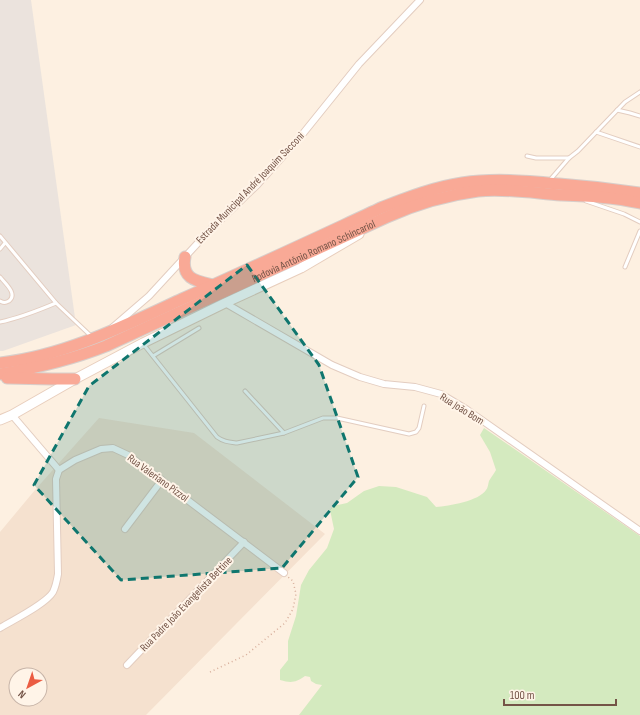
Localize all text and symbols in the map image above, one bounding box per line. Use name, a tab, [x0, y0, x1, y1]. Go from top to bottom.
street label: Estrada Municipal André Joaquim Sacconi	[193, 130, 307, 246]
street label: Rodovia Antônio Romano Schincariol	[250, 217, 377, 285]
street label: Rua João Bom	[438, 390, 486, 428]
street label: Rua Valeriano Pizzol	[125, 451, 191, 505]
street label: Rua Padre João Evangelista Bettine	[137, 554, 235, 654]
north arrow	[8, 667, 48, 707]
scale bar	[504, 681, 616, 707]
text: N	[15, 687, 28, 701]
text: 100 m	[510, 688, 535, 703]

